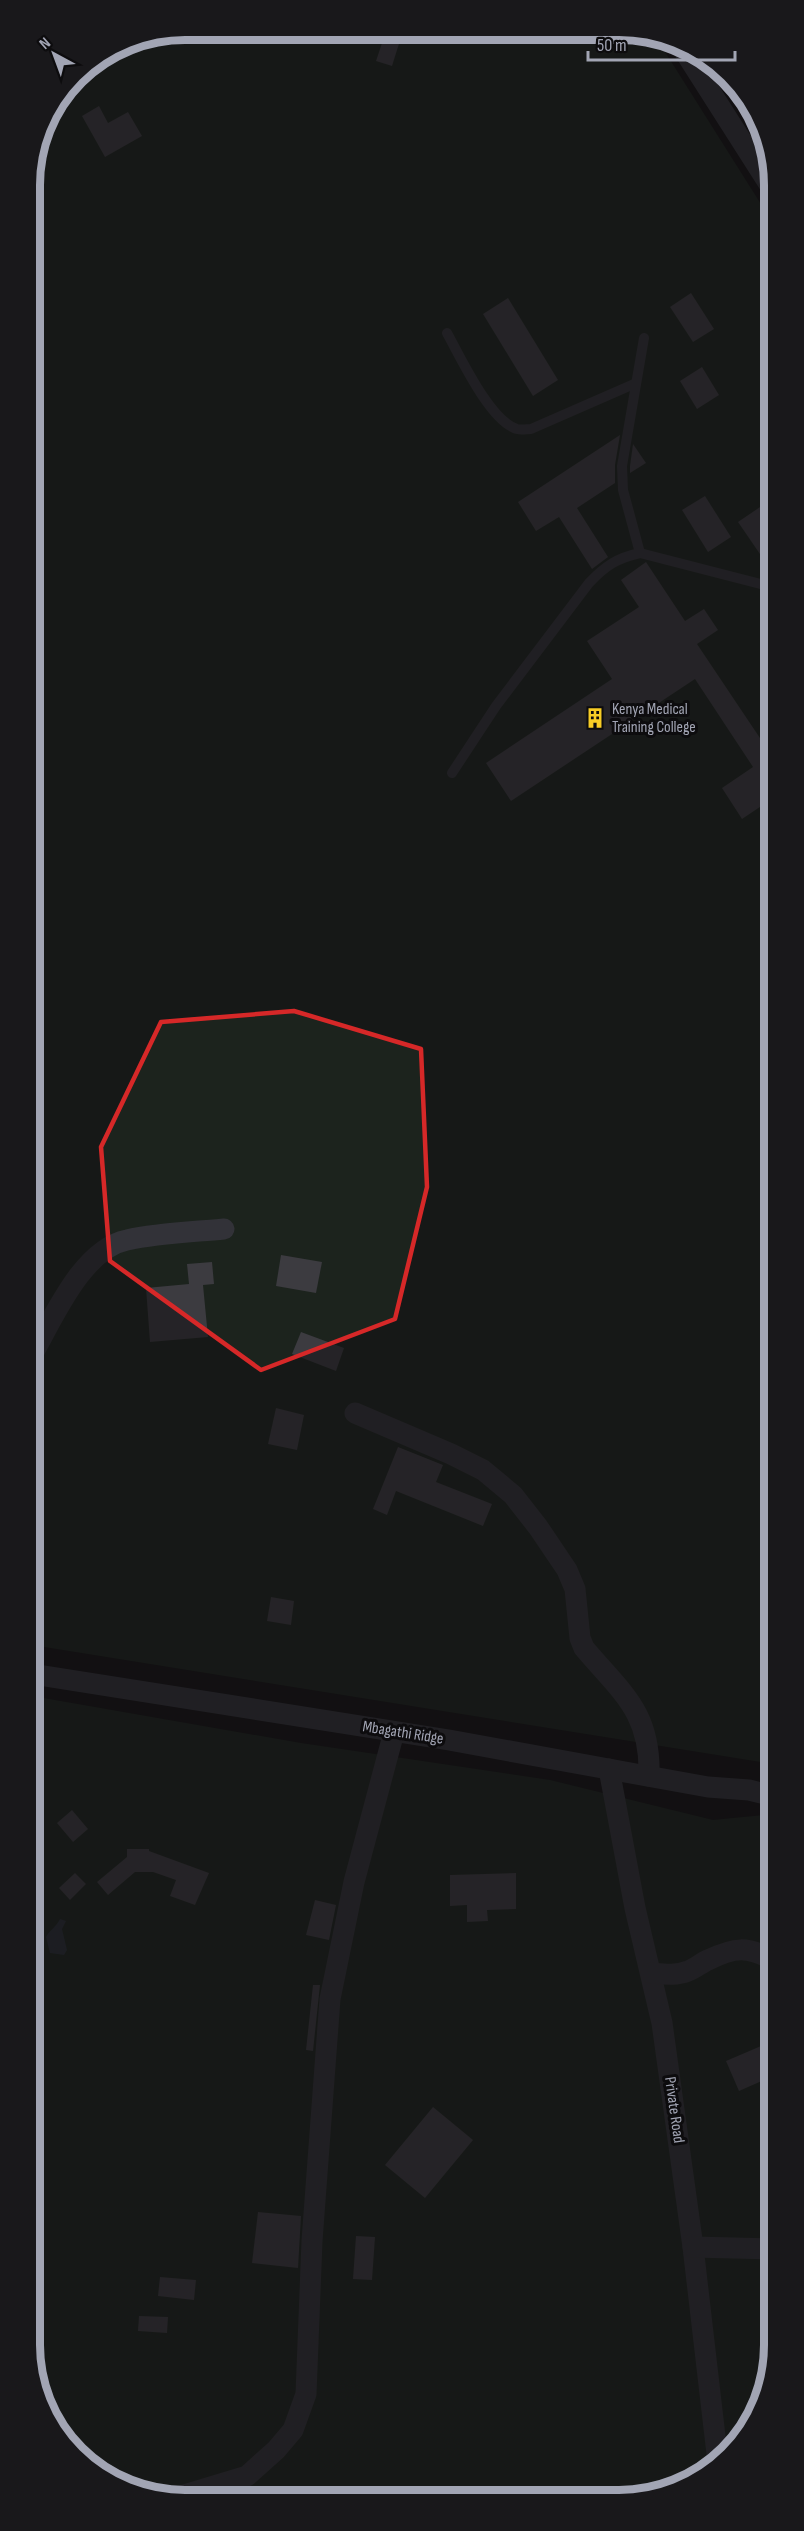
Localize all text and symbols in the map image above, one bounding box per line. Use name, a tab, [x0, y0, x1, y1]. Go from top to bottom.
north arrow	[24, 24, 84, 84]
scale bar	[588, 24, 735, 62]
text: N	[36, 34, 55, 54]
text: 50 m	[597, 35, 627, 56]
place label: Kenya Medical Training College	[612, 700, 696, 737]
building icon: Kenya Medical Training College	[583, 706, 607, 730]
street label: Mbagathi Ridge	[361, 1717, 445, 1749]
street label: Private Road	[660, 2076, 688, 2144]

